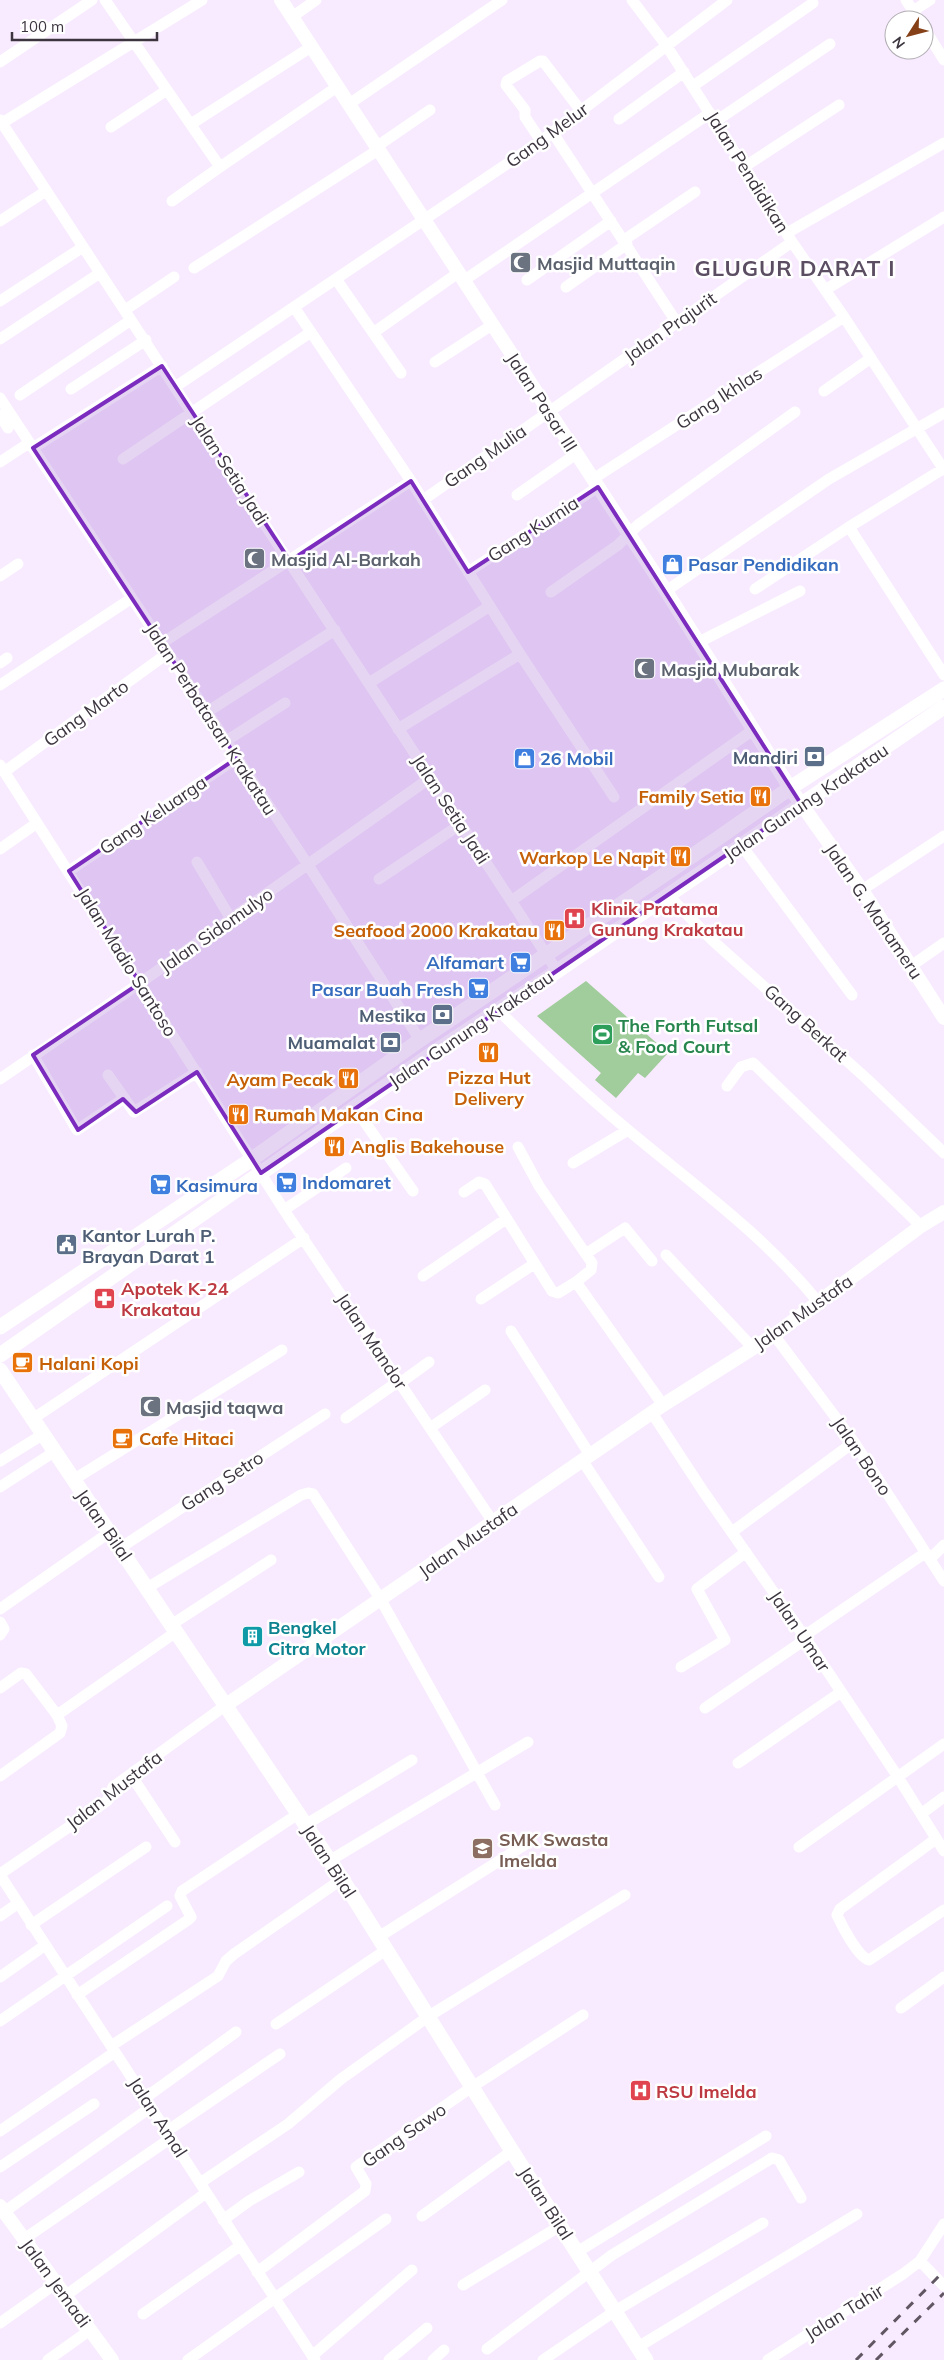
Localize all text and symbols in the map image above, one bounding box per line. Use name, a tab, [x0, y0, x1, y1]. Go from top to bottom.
scale bar	[12, 10, 158, 42]
north arrow	[884, 10, 934, 60]
text: 100 m	[20, 17, 64, 36]
text: N	[888, 33, 909, 52]
street label: Gang Melur	[501, 97, 593, 173]
street label: Jalan Pendidikan	[701, 107, 795, 237]
mosque icon: Masjid Muttaqin	[509, 251, 533, 275]
place label: Masjid Muttaqin	[537, 252, 676, 275]
district label: GLUGUR DARAT I	[694, 254, 896, 282]
street label: Jalan Prajurit	[619, 287, 721, 367]
street label: Jalan Pasar III	[501, 348, 583, 456]
street label: Gang Ikhlas	[671, 361, 767, 434]
street label: Jalan Setia Jadi	[186, 411, 274, 529]
street label: Gang Mulia	[439, 419, 531, 493]
street label: Gang Kurnia	[483, 491, 583, 567]
mosque icon: Masjid Al-Barkah	[243, 547, 267, 571]
place label: Masjid Al-Barkah	[271, 548, 421, 571]
shop icon: Pasar Pendidikan	[660, 552, 684, 576]
place label: Pasar Pendidikan	[688, 553, 839, 576]
street label: Jalan Perbatasan Krakatau	[140, 619, 282, 819]
mosque icon: Masjid Mubarak	[633, 657, 657, 681]
place label: Masjid Mubarak	[661, 658, 800, 681]
street label: Gang Marto	[39, 674, 133, 752]
street label: Jalan Gunung Krakatau	[719, 738, 893, 866]
bank icon: Mandiri	[802, 745, 826, 769]
shop icon: 26 Mobil	[512, 746, 536, 770]
place label: Mandiri	[733, 746, 798, 769]
place label: 26 Mobil	[540, 747, 613, 770]
street label: Jalan Setia Jadi	[407, 750, 495, 868]
street label: Gang Keluarga	[95, 771, 211, 859]
restaurant icon: Family Setia	[748, 784, 772, 808]
place label: Family Setia	[639, 785, 744, 808]
street label: Jalan G. Mahameru	[820, 839, 928, 983]
restaurant icon: Warkop Le Napit	[669, 845, 693, 869]
place label: Warkop Le Napit	[519, 846, 665, 869]
street label: Jalan Sidomulyo	[155, 882, 277, 978]
street label: Jalan Madio Santoso	[72, 883, 182, 1041]
place label: Klinik Pratama Gunung Krakatau	[591, 897, 743, 941]
hospital icon: Klinik Pratama Gunung Krakatau	[563, 906, 587, 930]
restaurant icon: Seafood 2000 Krakatau	[542, 918, 566, 942]
place label: Seafood 2000 Krakatau	[334, 919, 538, 942]
supermarket icon: Alfamart	[508, 950, 532, 974]
place label: Alfamart	[426, 951, 504, 974]
street label: Jalan Gunung Krakatau	[384, 965, 558, 1093]
supermarket icon: Pasar Buah Fresh	[467, 977, 491, 1001]
place label: Pasar Buah Fresh	[311, 978, 463, 1001]
street label: Gang Berkat	[759, 979, 853, 1067]
bank icon: Mestika	[430, 1003, 454, 1027]
place label: Mestika	[359, 1004, 426, 1027]
place label: The Forth Futsal & Food Court	[618, 1014, 758, 1058]
sports icon: The Forth Futsal & Food Court	[590, 1023, 614, 1047]
bank icon: Muamalat	[379, 1030, 403, 1054]
place label: Muamalat	[287, 1031, 375, 1054]
restaurant icon: Pizza Hut Delivery	[477, 1040, 501, 1064]
place label: Pizza Hut Delivery	[447, 1066, 531, 1110]
restaurant icon: Ayam Pecak	[337, 1067, 361, 1091]
place label: Ayam Pecak	[227, 1068, 334, 1091]
restaurant icon: Rumah Makan Cina	[226, 1102, 250, 1126]
place label: Rumah Makan Cina	[254, 1103, 423, 1126]
restaurant icon: Anglis Bakehouse	[323, 1134, 347, 1158]
place label: Anglis Bakehouse	[351, 1135, 504, 1158]
supermarket icon: Indomaret	[274, 1170, 298, 1194]
place label: Indomaret	[302, 1171, 391, 1194]
supermarket icon: Kasimura	[148, 1173, 172, 1197]
place label: Kasimura	[176, 1174, 258, 1197]
place label: Kantor Lurah P. Brayan Darat 1	[82, 1224, 215, 1268]
public building icon: Kantor Lurah P. Brayan Darat 1	[54, 1233, 78, 1257]
street label: Jalan Mustafa	[749, 1269, 857, 1355]
place label: Apotek K-24 Krakatau	[121, 1277, 229, 1321]
pharmacy icon: Apotek K-24 Krakatau	[93, 1286, 117, 1310]
street label: Jalan Mandor	[331, 1288, 413, 1394]
cafe icon: Halani Kopi	[11, 1351, 35, 1375]
place label: Halani Kopi	[39, 1352, 139, 1375]
mosque icon: Masjid taqwa	[138, 1395, 162, 1419]
place label: Masjid taqwa	[166, 1396, 283, 1419]
street label: Jalan Bono	[827, 1412, 897, 1500]
cafe icon: Cafe Hitaci	[111, 1426, 135, 1450]
place label: Cafe Hitaci	[139, 1427, 234, 1450]
street label: Gang Setro	[176, 1446, 268, 1516]
street label: Jalan Bilal	[71, 1484, 137, 1566]
street label: Jalan Mustafa	[414, 1497, 522, 1583]
street label: Jalan Umar	[764, 1586, 836, 1676]
place label: Bengkel Citra Motor	[268, 1616, 367, 1660]
building icon: Bengkel Citra Motor	[240, 1625, 264, 1649]
street label: Jalan Mustafa	[61, 1745, 167, 1835]
street label: Jalan Bilal	[297, 1820, 361, 1902]
place label: SMK Swasta Imelda	[499, 1828, 608, 1872]
school or university icon: SMK Swasta Imelda	[471, 1837, 495, 1861]
street label: Jalan Amal	[124, 2073, 192, 2161]
hospital icon: RSU Imelda	[628, 2079, 652, 2103]
place label: RSU Imelda	[656, 2080, 757, 2103]
street label: Gang Sawo	[357, 2098, 451, 2172]
street label: Jalan Bilal	[514, 2162, 578, 2244]
street label: Jalan Jemadi	[16, 2234, 96, 2332]
street label: Jalan Tahir	[800, 2278, 888, 2345]

